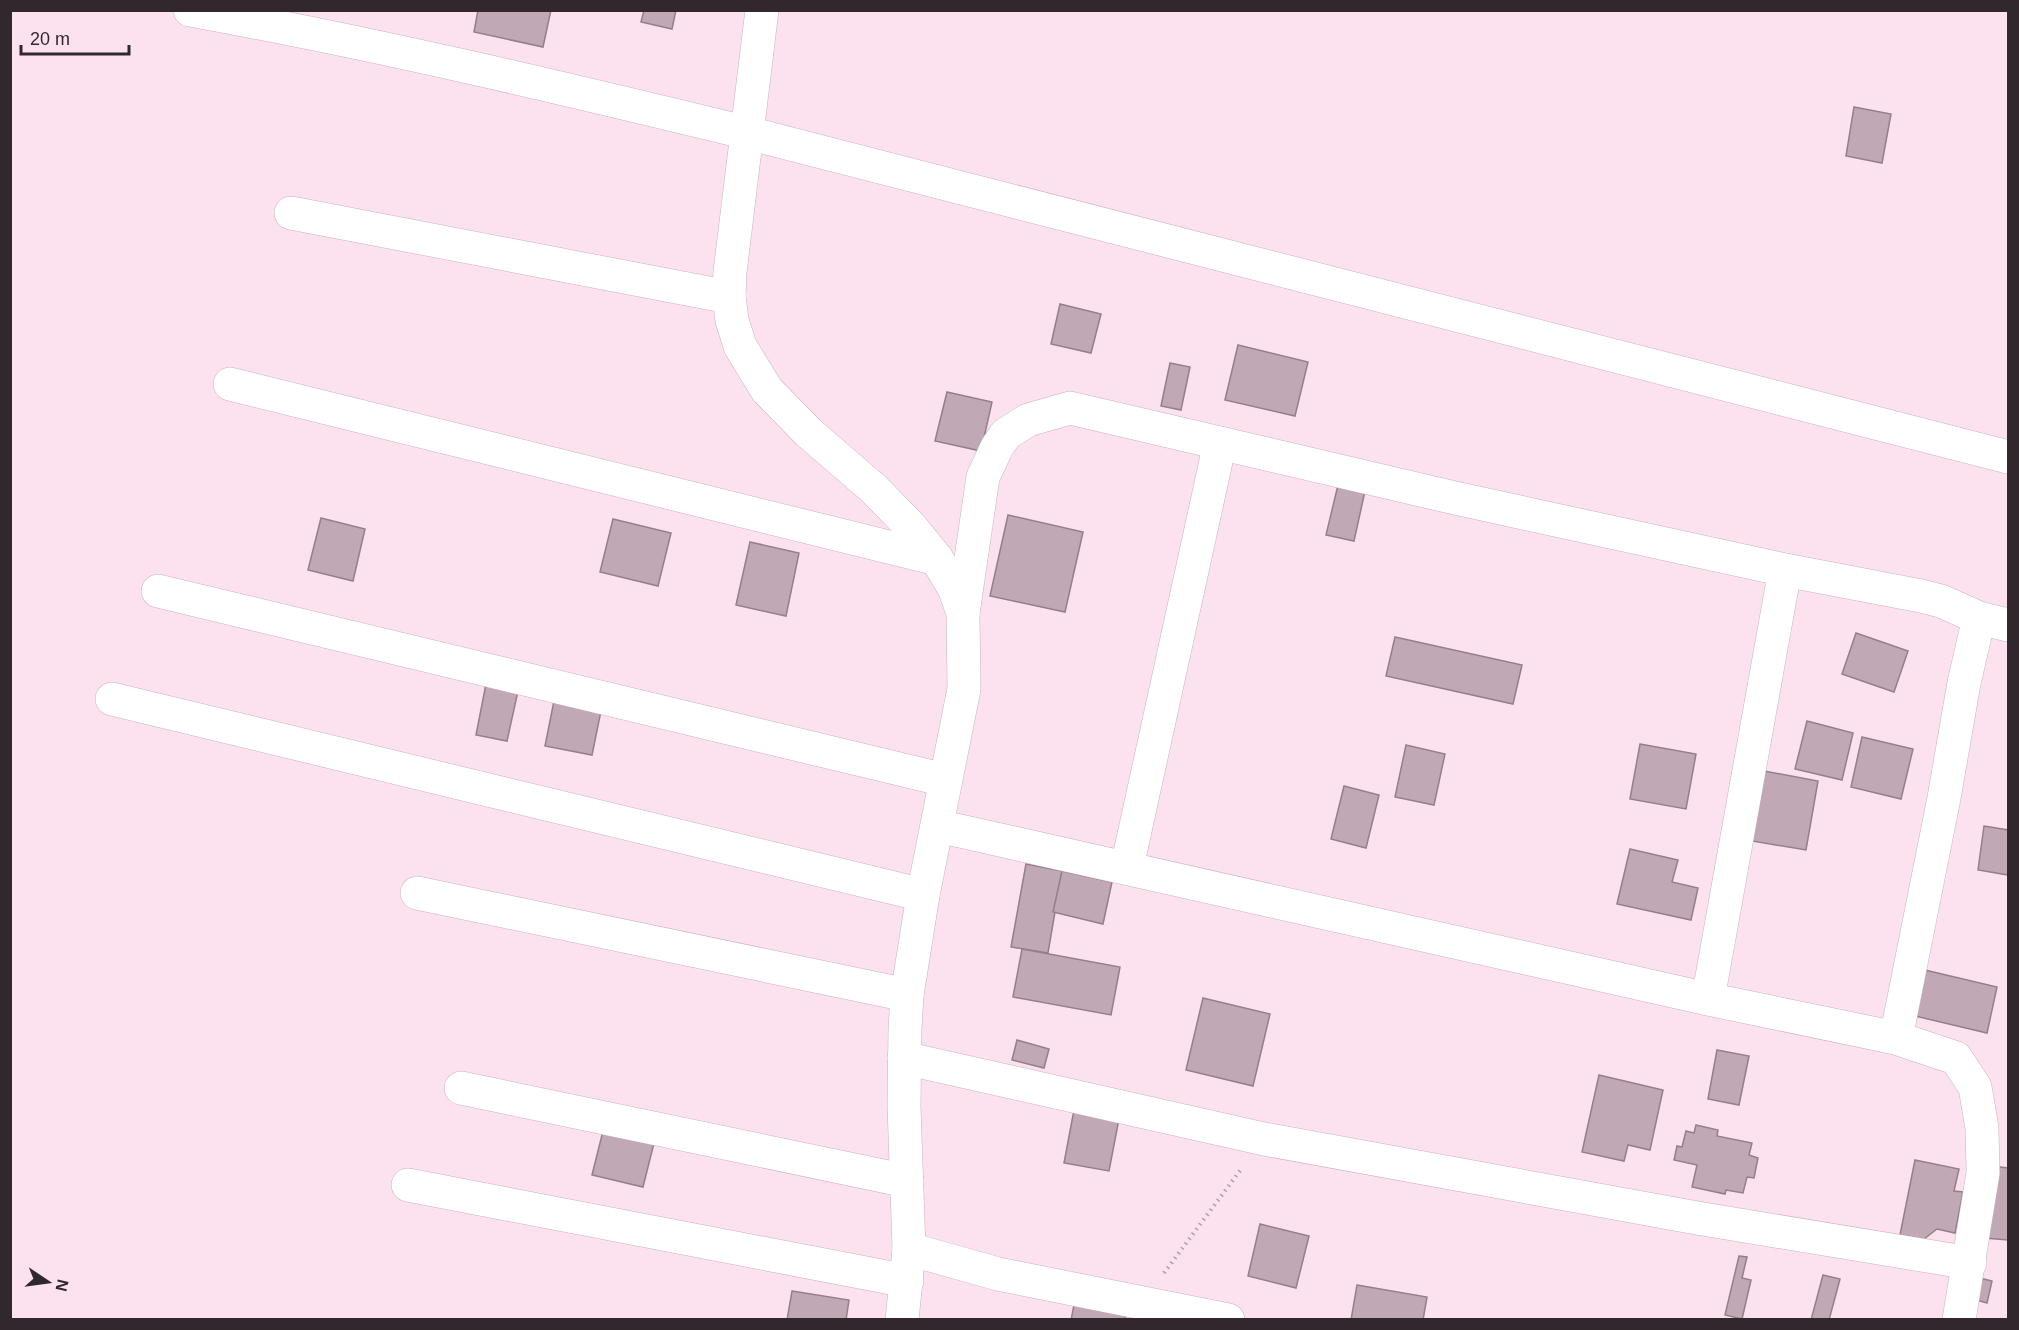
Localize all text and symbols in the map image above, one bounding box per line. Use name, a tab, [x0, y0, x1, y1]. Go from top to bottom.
scale bar	[21, 18, 129, 56]
text: 20 m	[30, 29, 70, 49]
north arrow	[18, 1252, 78, 1312]
text: N	[53, 1278, 72, 1293]

